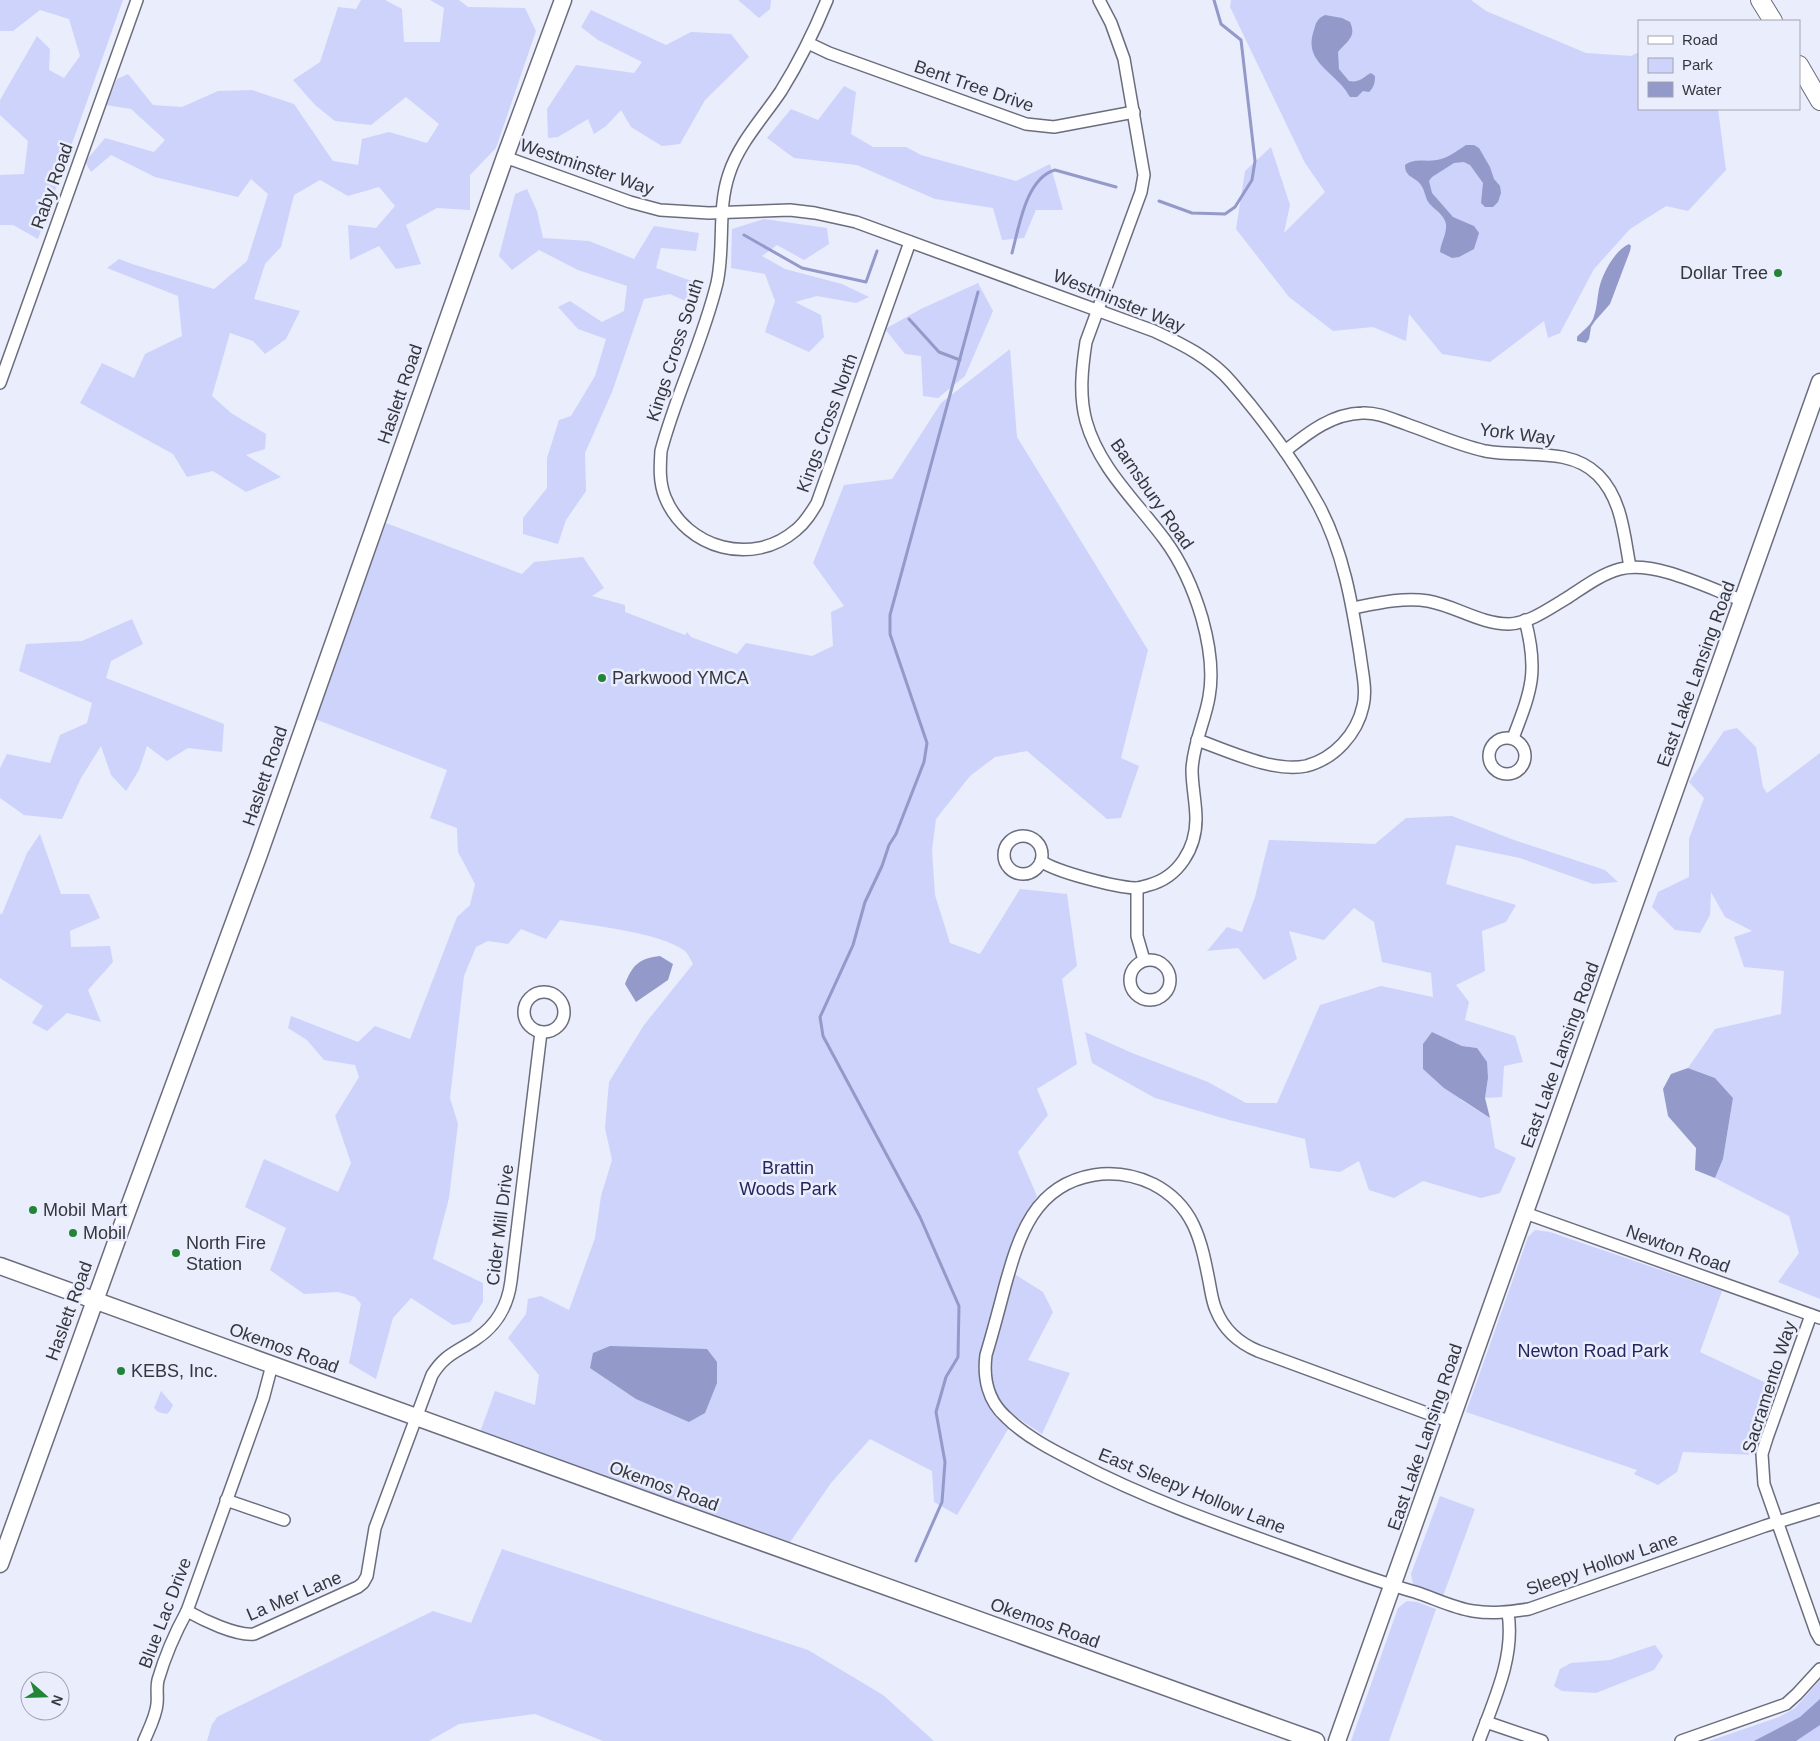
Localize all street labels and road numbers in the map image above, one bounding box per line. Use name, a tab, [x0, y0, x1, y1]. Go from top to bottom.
street label: Bent Tree Drive	[912, 56, 1036, 116]
street label: Westminster Way	[518, 135, 656, 199]
street label: Raby Road	[27, 140, 77, 232]
street label: Westminster Way	[1050, 265, 1188, 337]
street label: Kings Cross South	[642, 276, 708, 424]
street label: Haslett Road	[374, 342, 426, 446]
street label: Kings Cross North	[793, 351, 861, 495]
street label: York Way	[1478, 419, 1556, 449]
street label: Barnsbury Road	[1107, 435, 1197, 553]
street label: East Lake Lansing Road	[1653, 578, 1739, 770]
street label: Haslett Road	[239, 724, 291, 828]
street label: East Lake Lansing Road	[1517, 959, 1603, 1151]
street label: Cider Mill Drive	[483, 1163, 517, 1287]
street label: Newton Road	[1623, 1221, 1733, 1277]
street label: Haslett Road	[42, 1259, 96, 1363]
street label: Okemos Road	[227, 1319, 341, 1377]
street label: Sacramento Way	[1738, 1319, 1800, 1455]
street label: East Lake Lansing Road	[1384, 1341, 1466, 1533]
street label: East Sleepy Hollow Lane	[1095, 1444, 1289, 1538]
street label: Okemos Road	[607, 1457, 721, 1515]
street label: Sleepy Hollow Lane	[1524, 1529, 1680, 1599]
street label: Blue Lac Drive	[135, 1555, 195, 1671]
street label: La Mer Lane	[244, 1567, 344, 1625]
street label: Okemos Road	[988, 1594, 1102, 1652]

